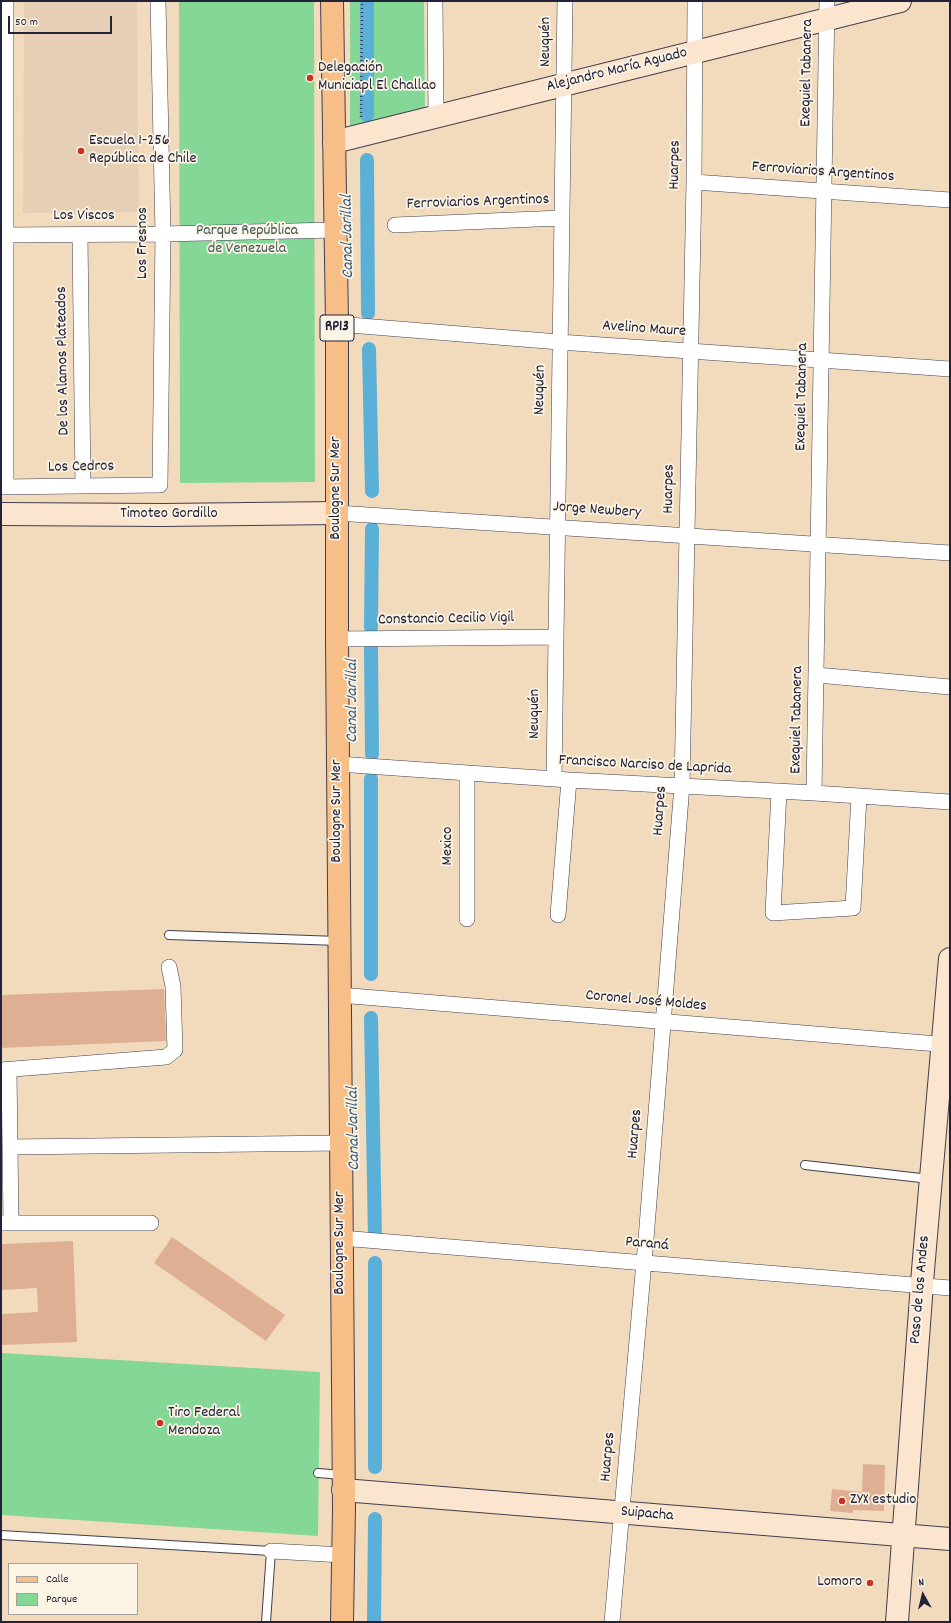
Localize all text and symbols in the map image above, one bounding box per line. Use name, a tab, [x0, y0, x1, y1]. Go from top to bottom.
scale bar	[10, 8, 114, 34]
text: 50 m	[15, 14, 38, 31]
street label: Neuquén	[537, 17, 557, 67]
street label: Exequiel Tabanera	[797, 19, 819, 127]
street label: Alejandro María Aguado	[545, 44, 689, 98]
place label: Delegación Municiapl El Challao	[318, 59, 436, 97]
marker: Delegación Municiapl El Challao	[305, 73, 315, 83]
place label: Escuela 1-256 República de Chile	[89, 132, 197, 170]
street label: Huarpes	[666, 140, 686, 190]
marker: Escuela 1-256 República de Chile	[76, 146, 86, 156]
street label: Ferroviarios Argentinos	[751, 158, 895, 188]
street label: Ferroviarios Argentinos	[406, 191, 550, 215]
water label: Canal Jarillal	[338, 195, 360, 279]
street label: Los Viscos	[53, 207, 115, 227]
street label: Los Fresnos	[134, 207, 154, 279]
park label: Parque República de Venezuela	[196, 222, 298, 260]
street label: De los Alamos Plateados	[53, 286, 75, 436]
road number: RP13	[320, 315, 354, 341]
street label: Avelino Maure	[601, 317, 687, 343]
street label: Exequiel Tabanera	[792, 343, 814, 451]
street label: Neuquén	[531, 365, 551, 415]
street label: Boulogne Sur Mer	[327, 436, 347, 540]
street label: Los Cedros	[48, 458, 114, 478]
street label: Huarpes	[660, 464, 680, 514]
street label: Jorge Newbery	[552, 498, 642, 524]
street label: Timoteo Gordillo	[120, 505, 218, 525]
street label: Constancio Cecilio Vigil	[378, 609, 514, 631]
water label: Canal Jarillal	[344, 659, 364, 743]
street label: Exequiel Tabanera	[787, 666, 809, 774]
street label: Neuquén	[526, 689, 546, 739]
street label: Francisco Narciso de Laprida	[558, 752, 732, 780]
street label: Boulogne Sur Mer	[328, 759, 348, 863]
street label: Huarpes	[650, 786, 672, 836]
street label: Mexico	[439, 827, 459, 865]
street label: Coronel José Moldes	[584, 987, 708, 1017]
water label: Canal Jarillal	[344, 1087, 366, 1171]
street label: Huarpes	[624, 1108, 648, 1160]
street label: Boulogne Sur Mer	[331, 1191, 351, 1295]
street label: Paraná	[624, 1234, 670, 1256]
street label: Paso de los Andes	[907, 1235, 935, 1345]
place label: Tiro Federal Mendoza	[168, 1404, 240, 1442]
marker: Tiro Federal Mendoza	[155, 1418, 165, 1428]
street label: Huarpes	[597, 1431, 621, 1483]
place label: ZYX estudio	[850, 1491, 916, 1511]
marker: ZYX estudio	[837, 1496, 847, 1506]
street label: Suipacha	[620, 1503, 674, 1527]
legend	[8, 1563, 138, 1615]
text: Calle	[46, 1571, 69, 1588]
place label: Lomoro	[817, 1573, 862, 1593]
north arrow	[903, 1575, 943, 1615]
text: N	[918, 1575, 925, 1591]
marker: Lomoro	[865, 1578, 875, 1588]
text: Parque	[46, 1591, 77, 1608]

